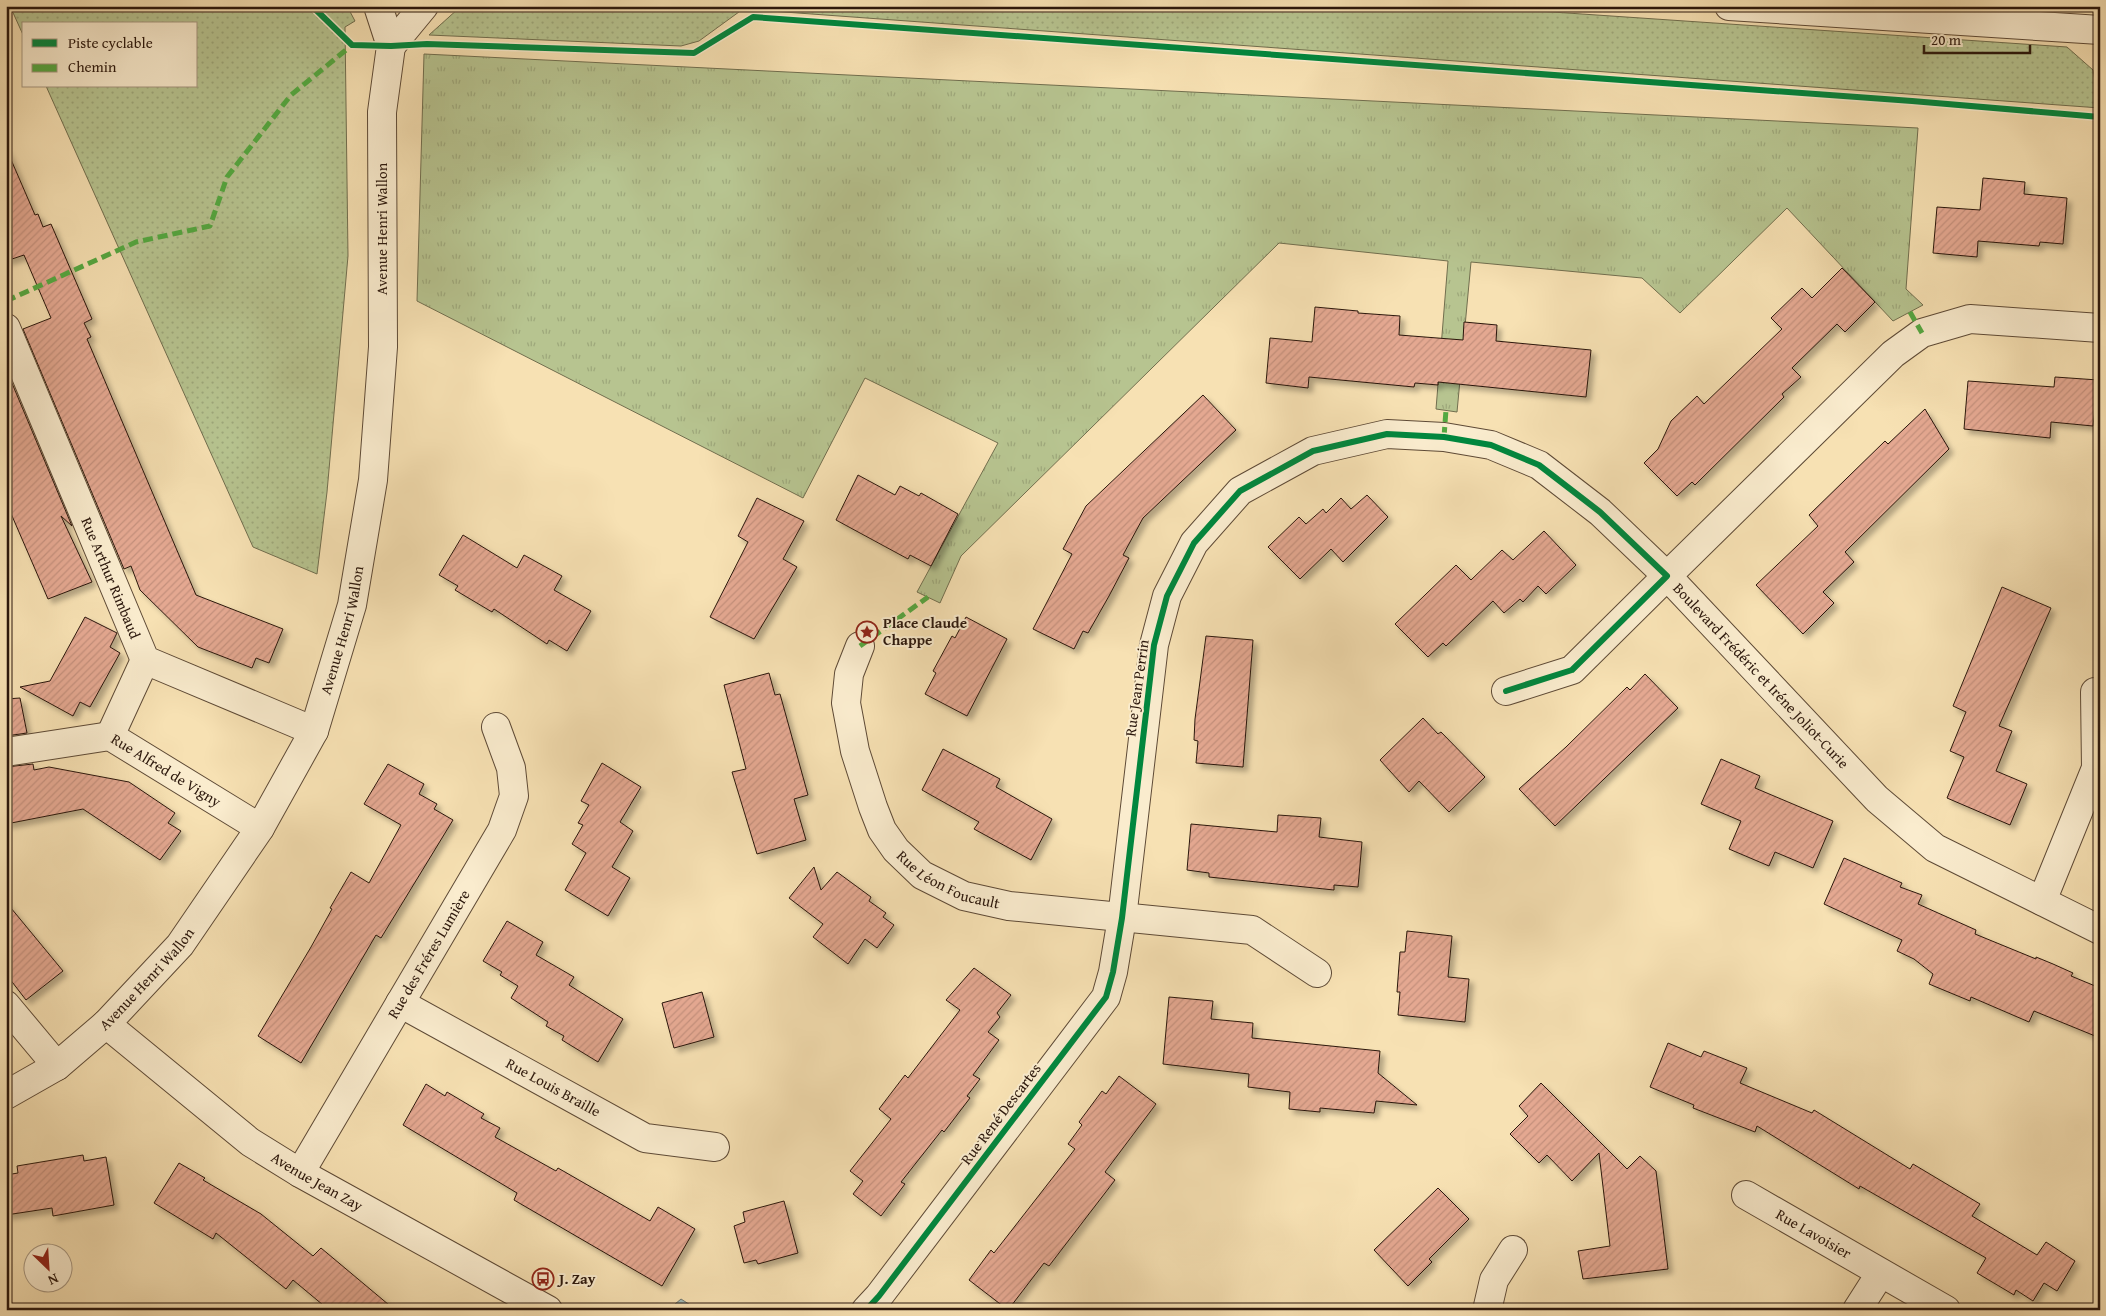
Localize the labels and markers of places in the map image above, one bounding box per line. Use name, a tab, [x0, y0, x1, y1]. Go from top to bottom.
place label: Place Claude Chappe	[883, 612, 967, 650]
place icon: Place Claude Chappe	[855, 620, 879, 644]
bus stop icon: J. Zay	[531, 1267, 555, 1291]
place label: J. Zay	[556, 1268, 596, 1289]

